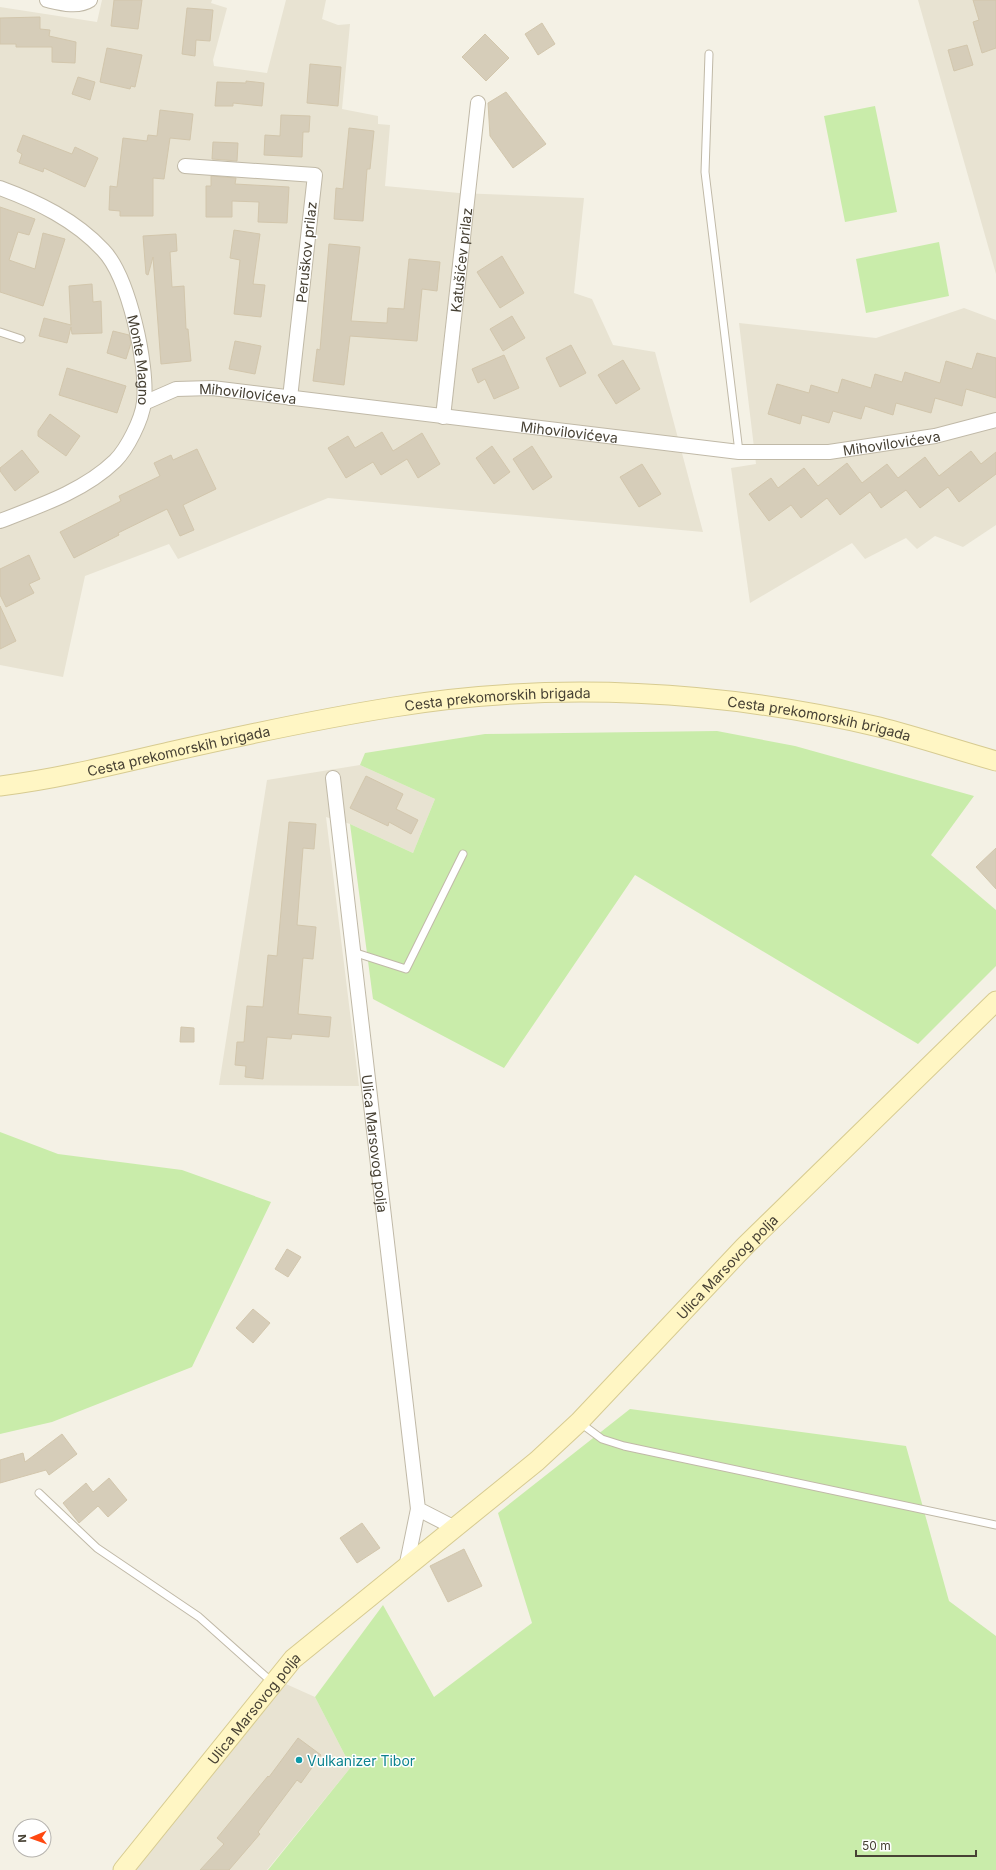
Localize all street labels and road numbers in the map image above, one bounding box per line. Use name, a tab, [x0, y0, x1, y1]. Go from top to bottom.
street label: Peruškov prilaz	[292, 201, 320, 303]
street label: Katušićev prilaz	[446, 207, 475, 313]
street label: Monte Magno	[125, 313, 153, 406]
street label: Mihovilovićeva	[199, 380, 298, 407]
street label: Mihovilovićeva	[520, 417, 619, 446]
street label: Mihovilovićeva	[842, 427, 942, 458]
street label: Cesta prekomorskih brigada	[403, 684, 591, 714]
street label: Cesta prekomorskih brigada	[727, 692, 913, 744]
street label: Cesta prekomorskih brigada	[85, 722, 271, 779]
street label: Ulica Marsovog polja	[359, 1074, 392, 1213]
street label: Ulica Marsovog polja	[672, 1211, 781, 1322]
street label: Ulica Marsovog polja	[203, 1648, 303, 1767]

